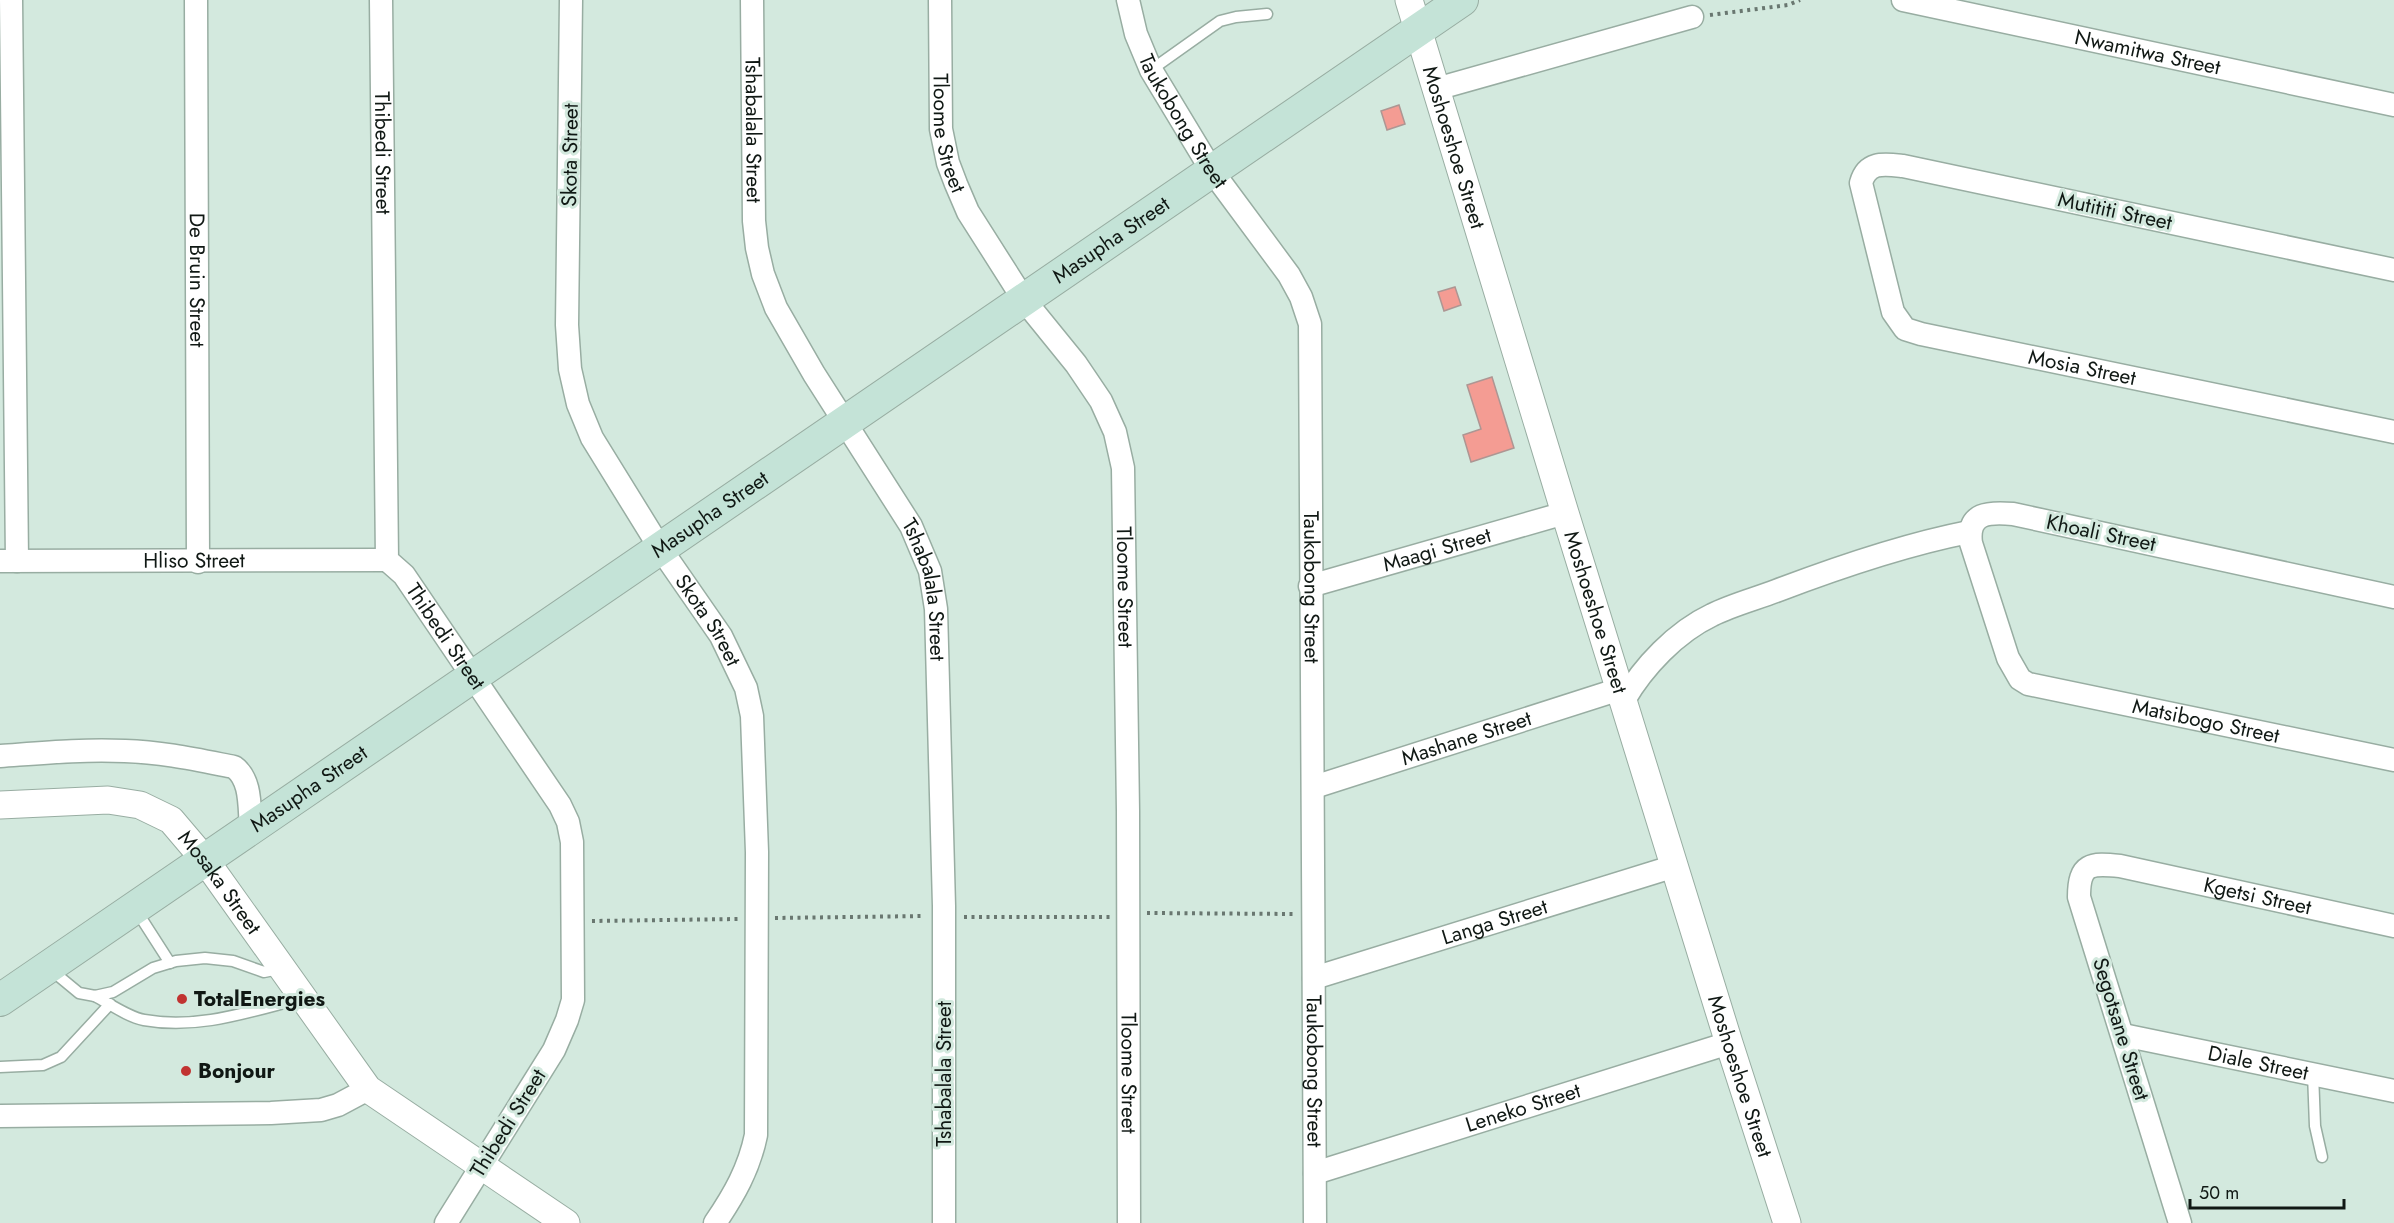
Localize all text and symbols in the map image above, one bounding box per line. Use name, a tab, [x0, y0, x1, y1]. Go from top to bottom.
street label: Nwamitwa Street	[2072, 22, 2223, 82]
street label: Taukobong Street	[1131, 49, 1235, 195]
street label: Tshabalala Street	[738, 57, 769, 203]
street label: Moshoeshoe Street	[1415, 62, 1493, 232]
street label: Tloome Street	[926, 73, 973, 198]
street label: Thibedi Street	[367, 91, 398, 215]
street label: Skota Street	[554, 103, 586, 207]
street label: Mutititi Street	[2055, 184, 2175, 238]
street label: Masupha Street	[1046, 189, 1176, 291]
street label: De Bruin Street	[182, 213, 212, 347]
street label: Mosia Street	[2026, 342, 2139, 393]
street label: Masupha Street	[645, 464, 775, 565]
street label: Khoali Street	[2044, 507, 2158, 559]
street label: Taukobong Street	[1296, 511, 1327, 663]
street label: Tshabalala Street	[895, 512, 952, 661]
street label: Maagi Street	[1379, 520, 1494, 579]
street label: Tloome Street	[1109, 526, 1141, 648]
street label: Moshoeshoe Street	[1556, 527, 1635, 697]
street label: Hliso Street	[143, 545, 245, 576]
street label: Skota Street	[668, 568, 748, 671]
street label: Thibedi Street	[399, 577, 493, 696]
street label: Matsibogo Street	[2130, 691, 2282, 751]
street label: Mashane Street	[1397, 703, 1535, 773]
street label: Masupha Street	[244, 738, 373, 840]
street label: Mosaka Street	[171, 824, 268, 940]
street label: Kgetsi Street	[2201, 870, 2314, 922]
street label: Langa Street	[1438, 891, 1551, 952]
street label: Segotsane Street	[2085, 954, 2157, 1104]
place label: TotalEnergies	[194, 984, 325, 1014]
marker: TotalEnergies	[175, 992, 189, 1006]
street label: Moshoeshoe Street	[1700, 992, 1780, 1161]
street label: Taukobong Street	[1299, 995, 1330, 1147]
street label: Tshabalala Street	[929, 1001, 959, 1147]
street label: Tloome Street	[1113, 1012, 1144, 1134]
street label: Diale Street	[2205, 1038, 2311, 1088]
place label: Bonjour	[198, 1056, 276, 1086]
street label: Thibedi Street	[463, 1063, 553, 1183]
marker: Bonjour	[179, 1064, 193, 1078]
street label: Leneko Street	[1462, 1076, 1584, 1140]
scale bar	[2190, 1172, 2344, 1210]
text: 50 m	[2199, 1180, 2239, 1206]

